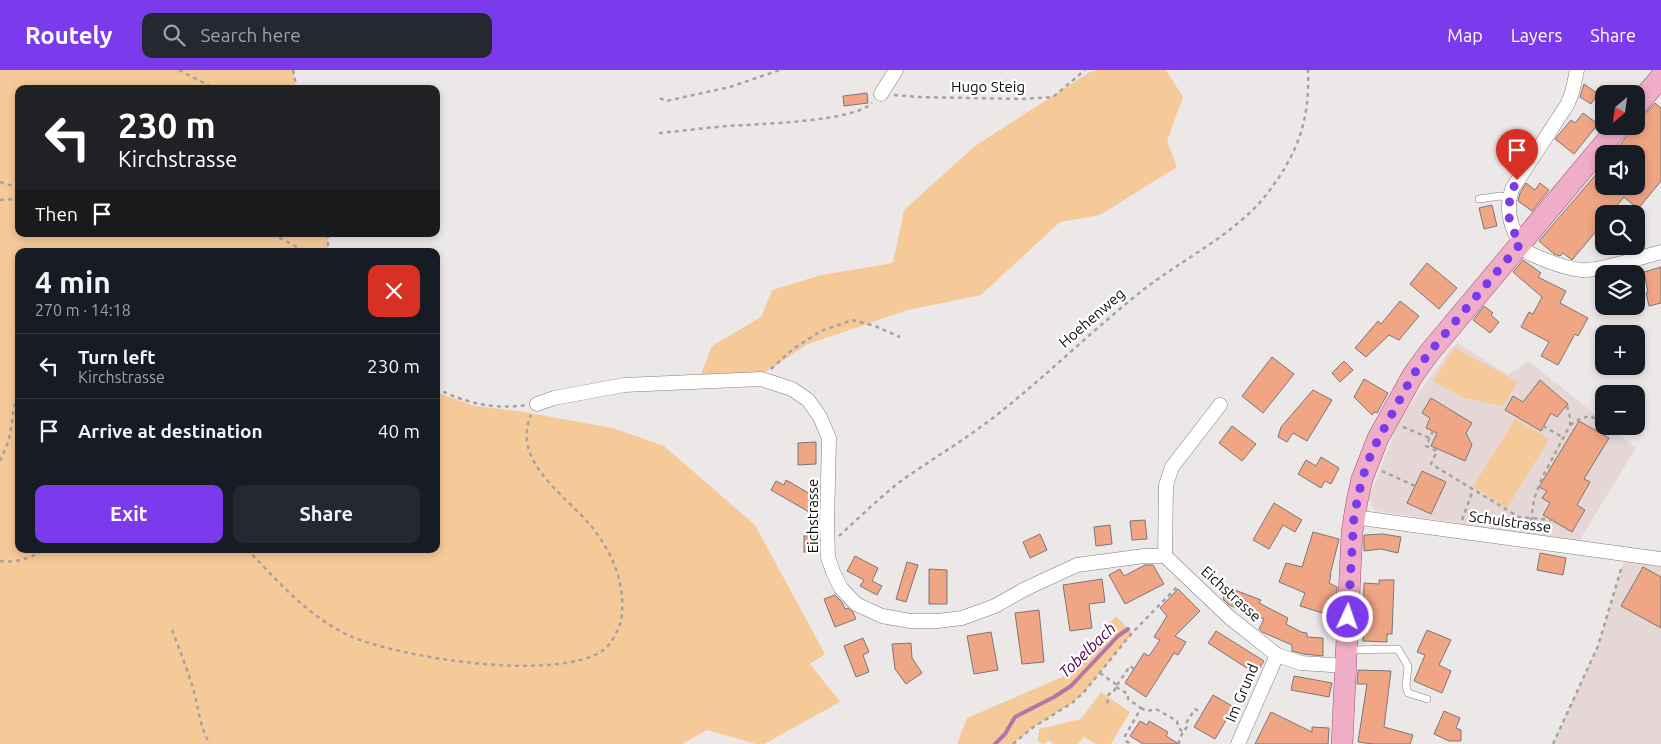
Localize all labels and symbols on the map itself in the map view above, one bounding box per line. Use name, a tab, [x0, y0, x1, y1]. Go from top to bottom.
street label: Hugo Steig	[951, 78, 1025, 95]
north arrow	[1595, 85, 1645, 135]
pin	[1496, 129, 1538, 180]
street label: Hoehenweg	[1055, 284, 1128, 351]
street label: Eichstrasse	[804, 479, 821, 553]
street label: Schulstrasse	[1468, 507, 1552, 536]
street label: Eichstrasse	[1198, 562, 1265, 625]
position arrow	[1321, 590, 1373, 642]
water label: Tobelbach	[1055, 619, 1119, 681]
street label: Im Grund	[1222, 661, 1261, 725]

